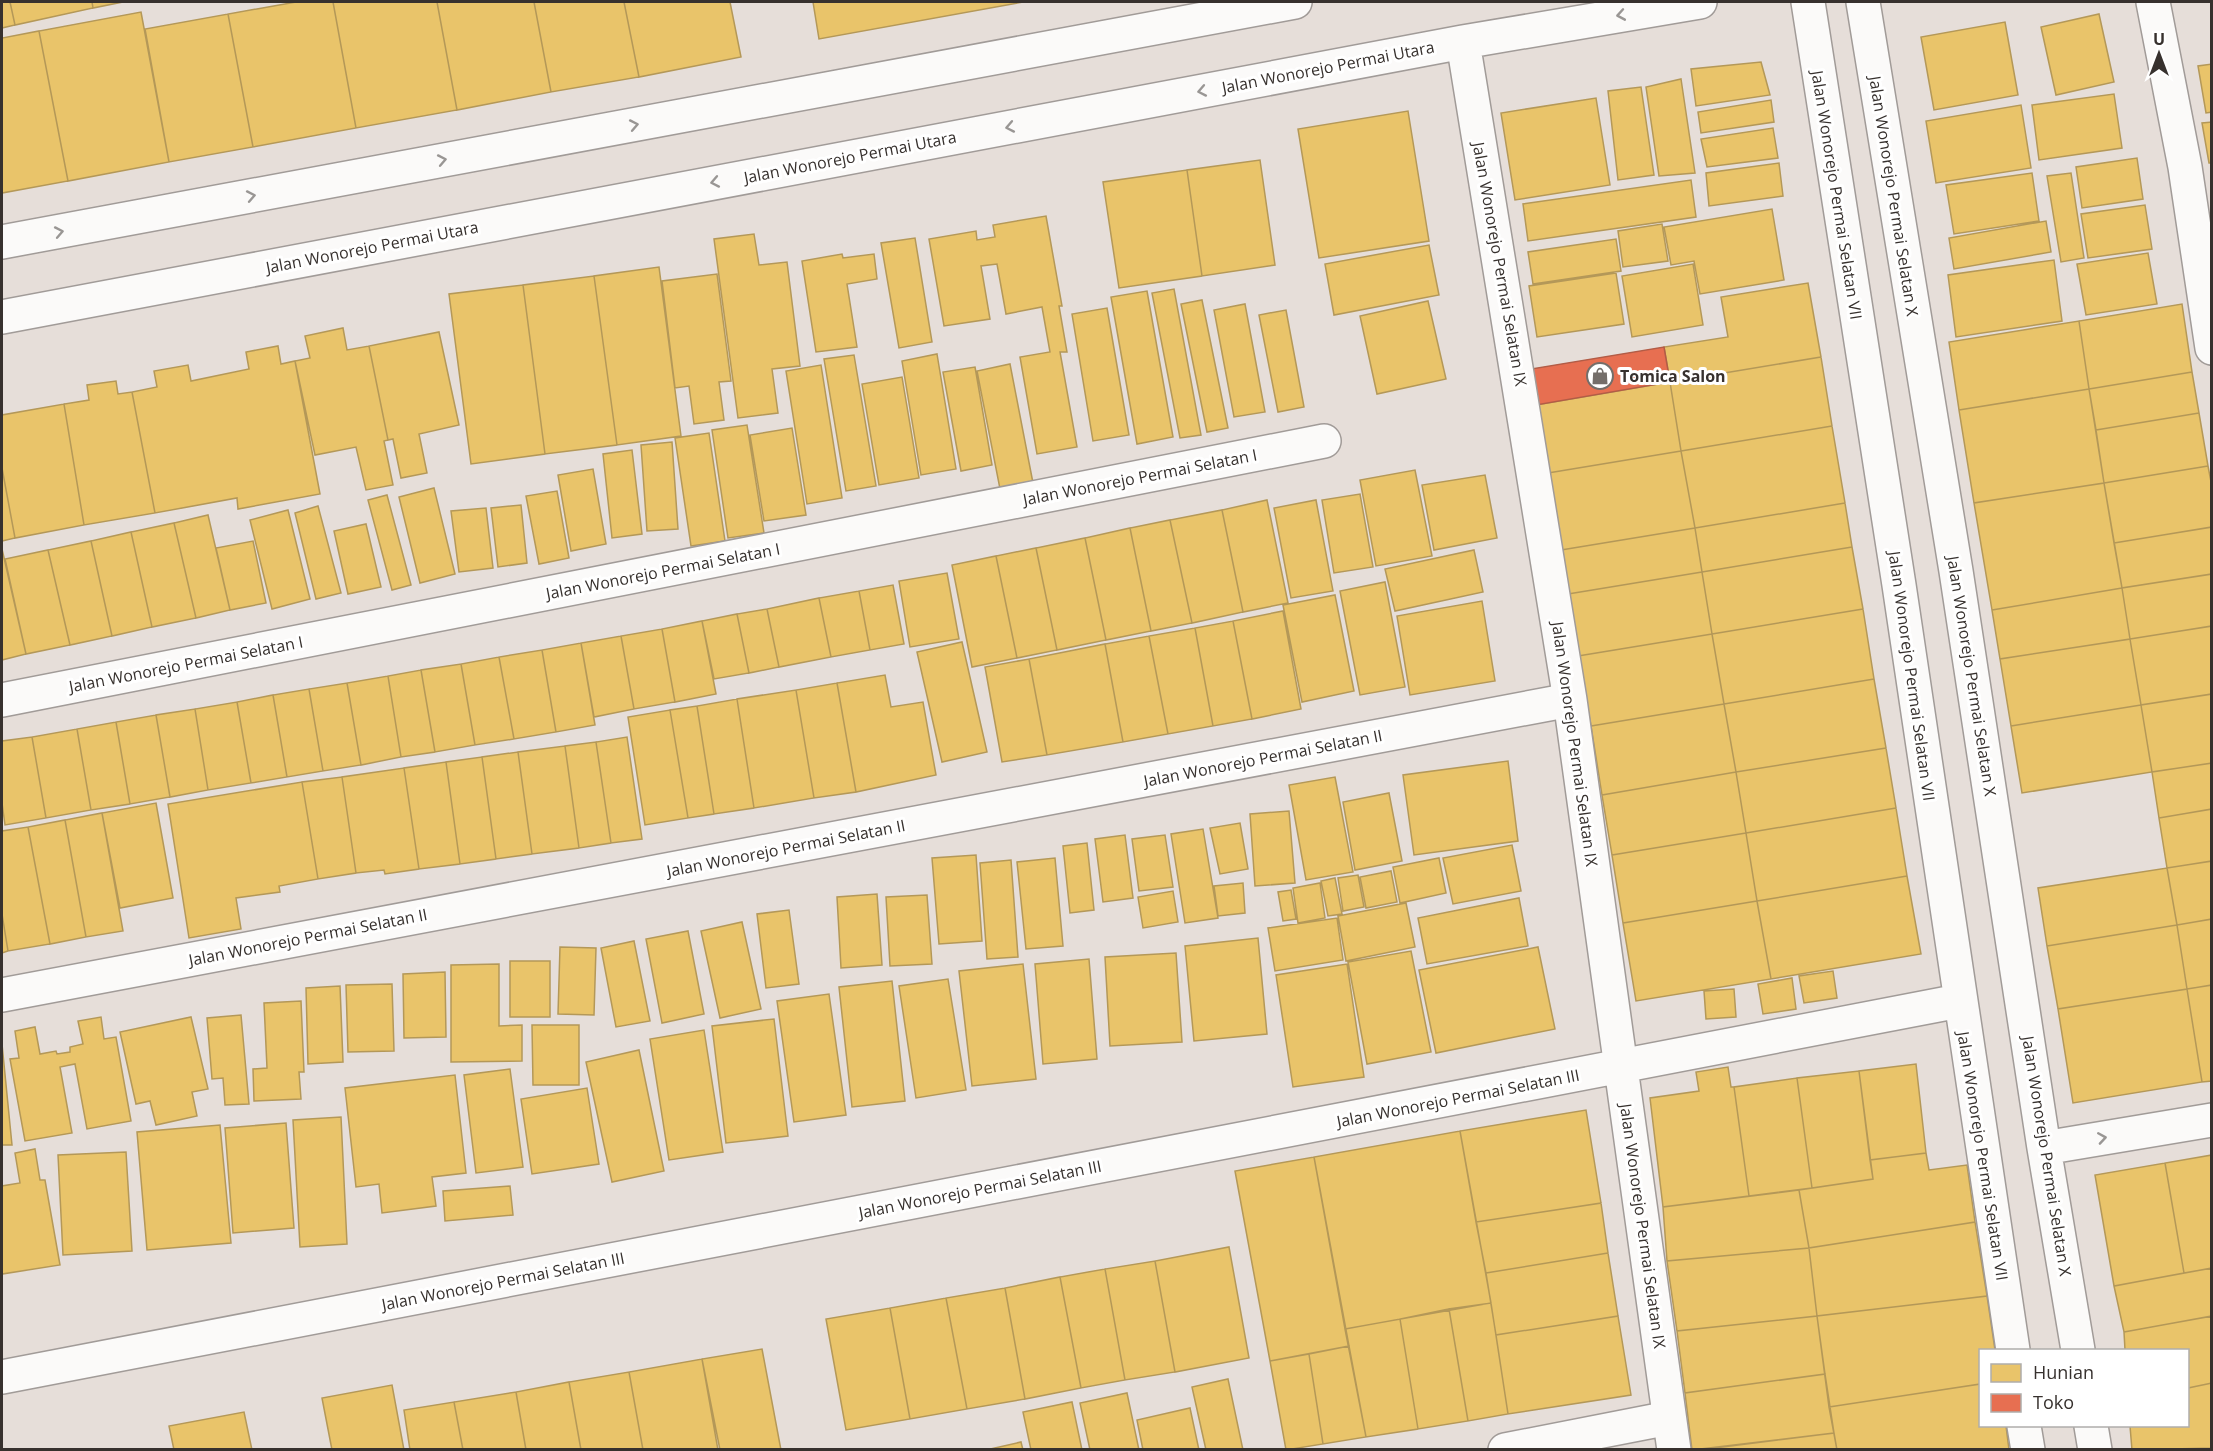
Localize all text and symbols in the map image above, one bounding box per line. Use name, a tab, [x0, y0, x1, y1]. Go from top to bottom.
one-way arrow	[1616, 8, 1626, 21]
north arrow	[2129, 24, 2189, 84]
text: U	[2153, 28, 2165, 50]
street label: Jalan Wonorejo Permai Utara	[1218, 36, 1436, 99]
street label: Jalan Wonorejo Permai Selatan VII	[1806, 67, 1868, 321]
street label: Jalan Wonorejo Permai Selatan X	[1864, 72, 1924, 318]
one-way arrow	[1197, 84, 1207, 97]
one-way arrow	[629, 119, 639, 131]
one-way arrow	[1006, 120, 1016, 133]
street label: Jalan Wonorejo Permai Utara	[740, 126, 958, 189]
street label: Jalan Wonorejo Permai Selatan IX	[1467, 138, 1532, 388]
one-way arrow	[437, 154, 447, 167]
one-way arrow	[711, 175, 721, 188]
one-way arrow	[245, 190, 255, 203]
street label: Jalan Wonorejo Permai Utara	[262, 216, 480, 279]
one-way arrow	[54, 226, 64, 238]
shop icon: Tomica Salon	[1585, 361, 1615, 391]
place label: Tomica Salon	[1620, 365, 1726, 387]
street label: Jalan Wonorejo Permai Selatan I	[1019, 443, 1259, 511]
street label: Jalan Wonorejo Permai Selatan I	[542, 537, 782, 605]
street label: Jalan Wonorejo Permai Selatan VII	[1883, 548, 1940, 802]
street label: Jalan Wonorejo Permai Selatan X	[1942, 552, 2002, 798]
street label: Jalan Wonorejo Permai Selatan IX	[1547, 618, 1603, 869]
street label: Jalan Wonorejo Permai Selatan I	[65, 630, 305, 698]
street label: Jalan Wonorejo Permai Selatan II	[1140, 724, 1384, 792]
street label: Jalan Wonorejo Permai Selatan II	[663, 814, 907, 882]
street label: Jalan Wonorejo Permai Selatan II	[185, 903, 429, 971]
street label: Jalan Wonorejo Permai Selatan VII	[1952, 1028, 2014, 1282]
street label: Jalan Wonorejo Permai Selatan X	[2017, 1032, 2077, 1278]
street label: Jalan Wonorejo Permai Selatan III	[1333, 1064, 1581, 1133]
street label: Jalan Wonorejo Permai Selatan IX	[1615, 1100, 1671, 1351]
one-way arrow	[2097, 1132, 2107, 1144]
street label: Jalan Wonorejo Permai Selatan III	[855, 1155, 1103, 1224]
street label: Jalan Wonorejo Permai Selatan III	[378, 1247, 626, 1316]
legend	[1979, 1349, 2189, 1427]
text: Hunian	[2033, 1360, 2094, 1384]
text: Toko	[2033, 1390, 2074, 1414]

